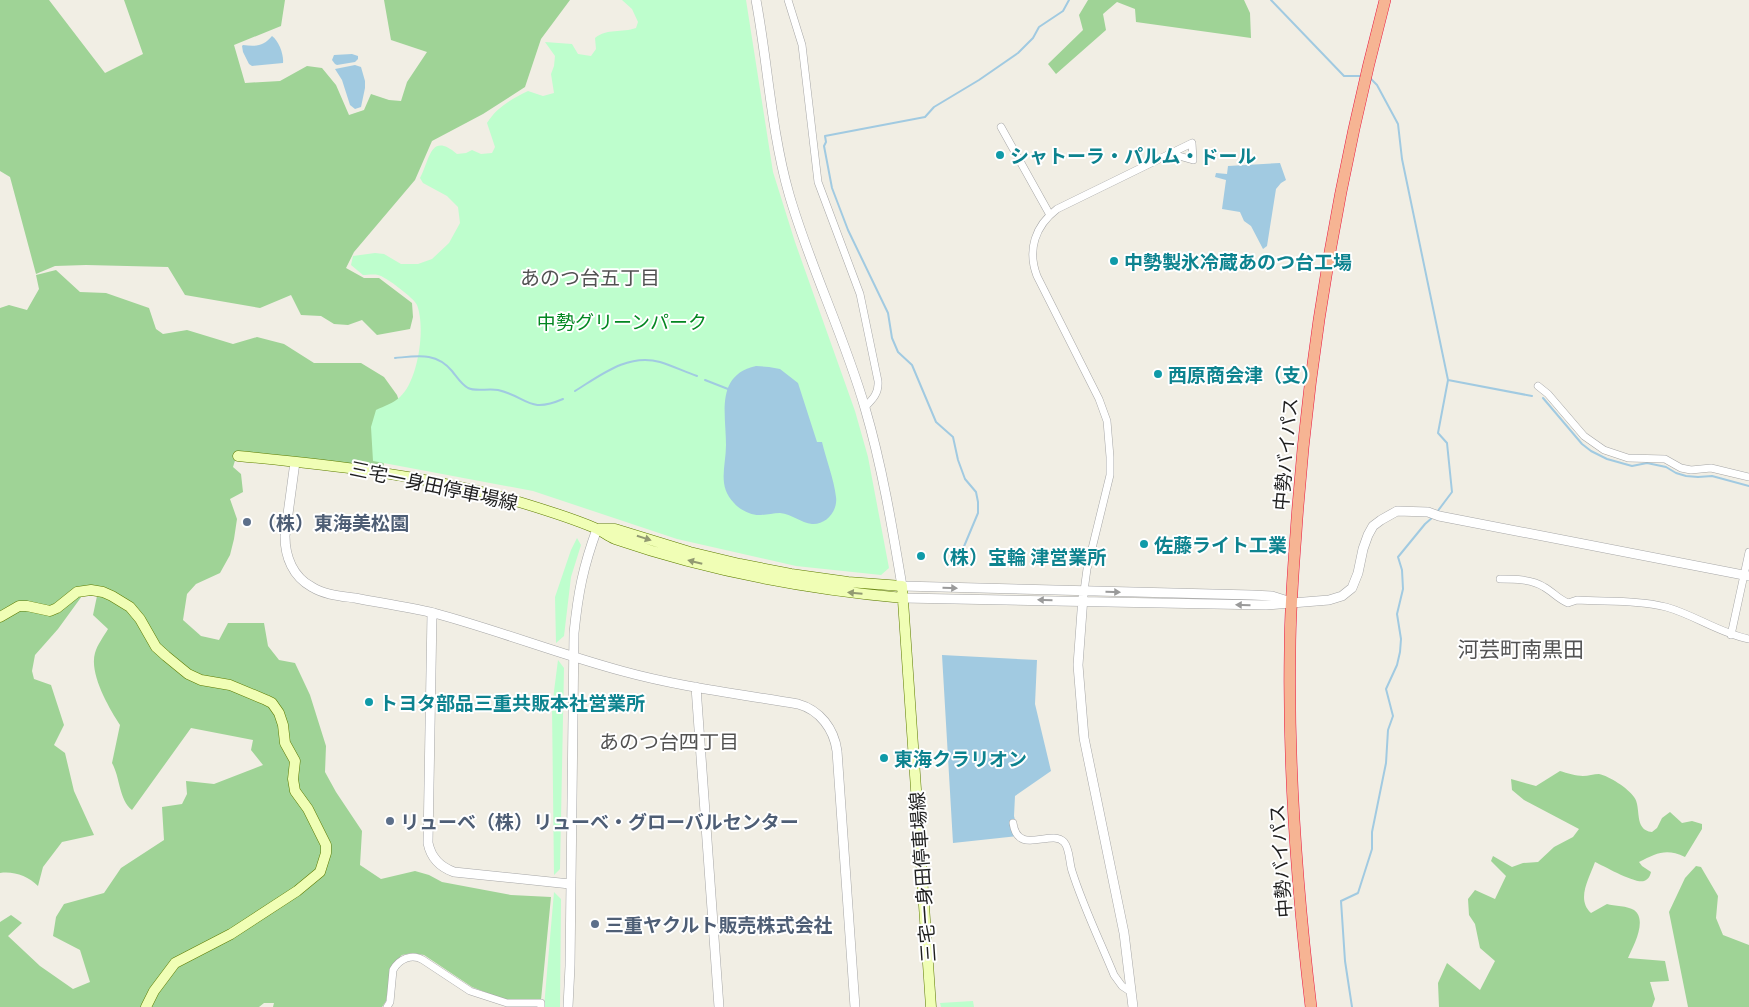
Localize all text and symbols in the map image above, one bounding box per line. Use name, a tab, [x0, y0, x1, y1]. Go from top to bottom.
place label: シャトーラ・パルム・ドール	[1010, 141, 1257, 170]
marker: シャトーラ・パルム・ドール	[994, 149, 1006, 161]
place label: 中勢製氷冷蔵あのつ台工場	[1124, 247, 1352, 276]
marker: 中勢製氷冷蔵あのつ台工場	[1108, 255, 1120, 267]
district label: あのつ台五丁目	[520, 262, 660, 293]
park label: 中勢グリーンパーク	[537, 307, 707, 336]
place label: 西原商会津（支）	[1168, 360, 1320, 389]
marker: 西原商会津（支）	[1152, 368, 1164, 380]
street label: 中勢バイパス	[1266, 396, 1304, 512]
street label: 三宅一身田停車場線	[347, 453, 521, 517]
place label: （株）東海美松園	[257, 508, 409, 537]
marker: （株）東海美松園	[241, 516, 253, 528]
place label: 佐藤ライト工業	[1154, 530, 1287, 559]
one-way arrow	[637, 534, 652, 542]
marker: 佐藤ライト工業	[1138, 538, 1150, 550]
place label: （株）宝輪 津営業所	[931, 542, 1106, 571]
marker: （株）宝輪 津営業所	[915, 550, 927, 562]
one-way arrow	[688, 558, 703, 566]
one-way arrow	[943, 584, 959, 592]
one-way arrow	[1105, 588, 1121, 596]
one-way arrow	[846, 589, 862, 597]
one-way arrow	[1037, 596, 1053, 604]
one-way arrow	[1235, 600, 1251, 608]
district label: 河芸町南黒田	[1458, 633, 1584, 665]
place label: トヨタ部品三重共販本社営業所	[379, 688, 645, 717]
marker: トヨタ部品三重共販本社営業所	[363, 696, 375, 708]
district label: あのつ台四丁目	[599, 726, 739, 757]
place label: 東海クラリオン	[894, 744, 1027, 773]
marker: 東海クラリオン	[878, 752, 890, 764]
street label: 三宅一身田停車場線	[902, 791, 942, 963]
street label: 中勢バイパス	[1262, 803, 1298, 919]
place label: リューベ（株）リューベ・グローバルセンター	[400, 807, 799, 836]
marker: リューベ（株）リューベ・グローバルセンター	[384, 815, 396, 827]
place label: 三重ヤクルト販売株式会社	[605, 910, 832, 939]
marker: 三重ヤクルト販売株式会社	[589, 918, 601, 930]

